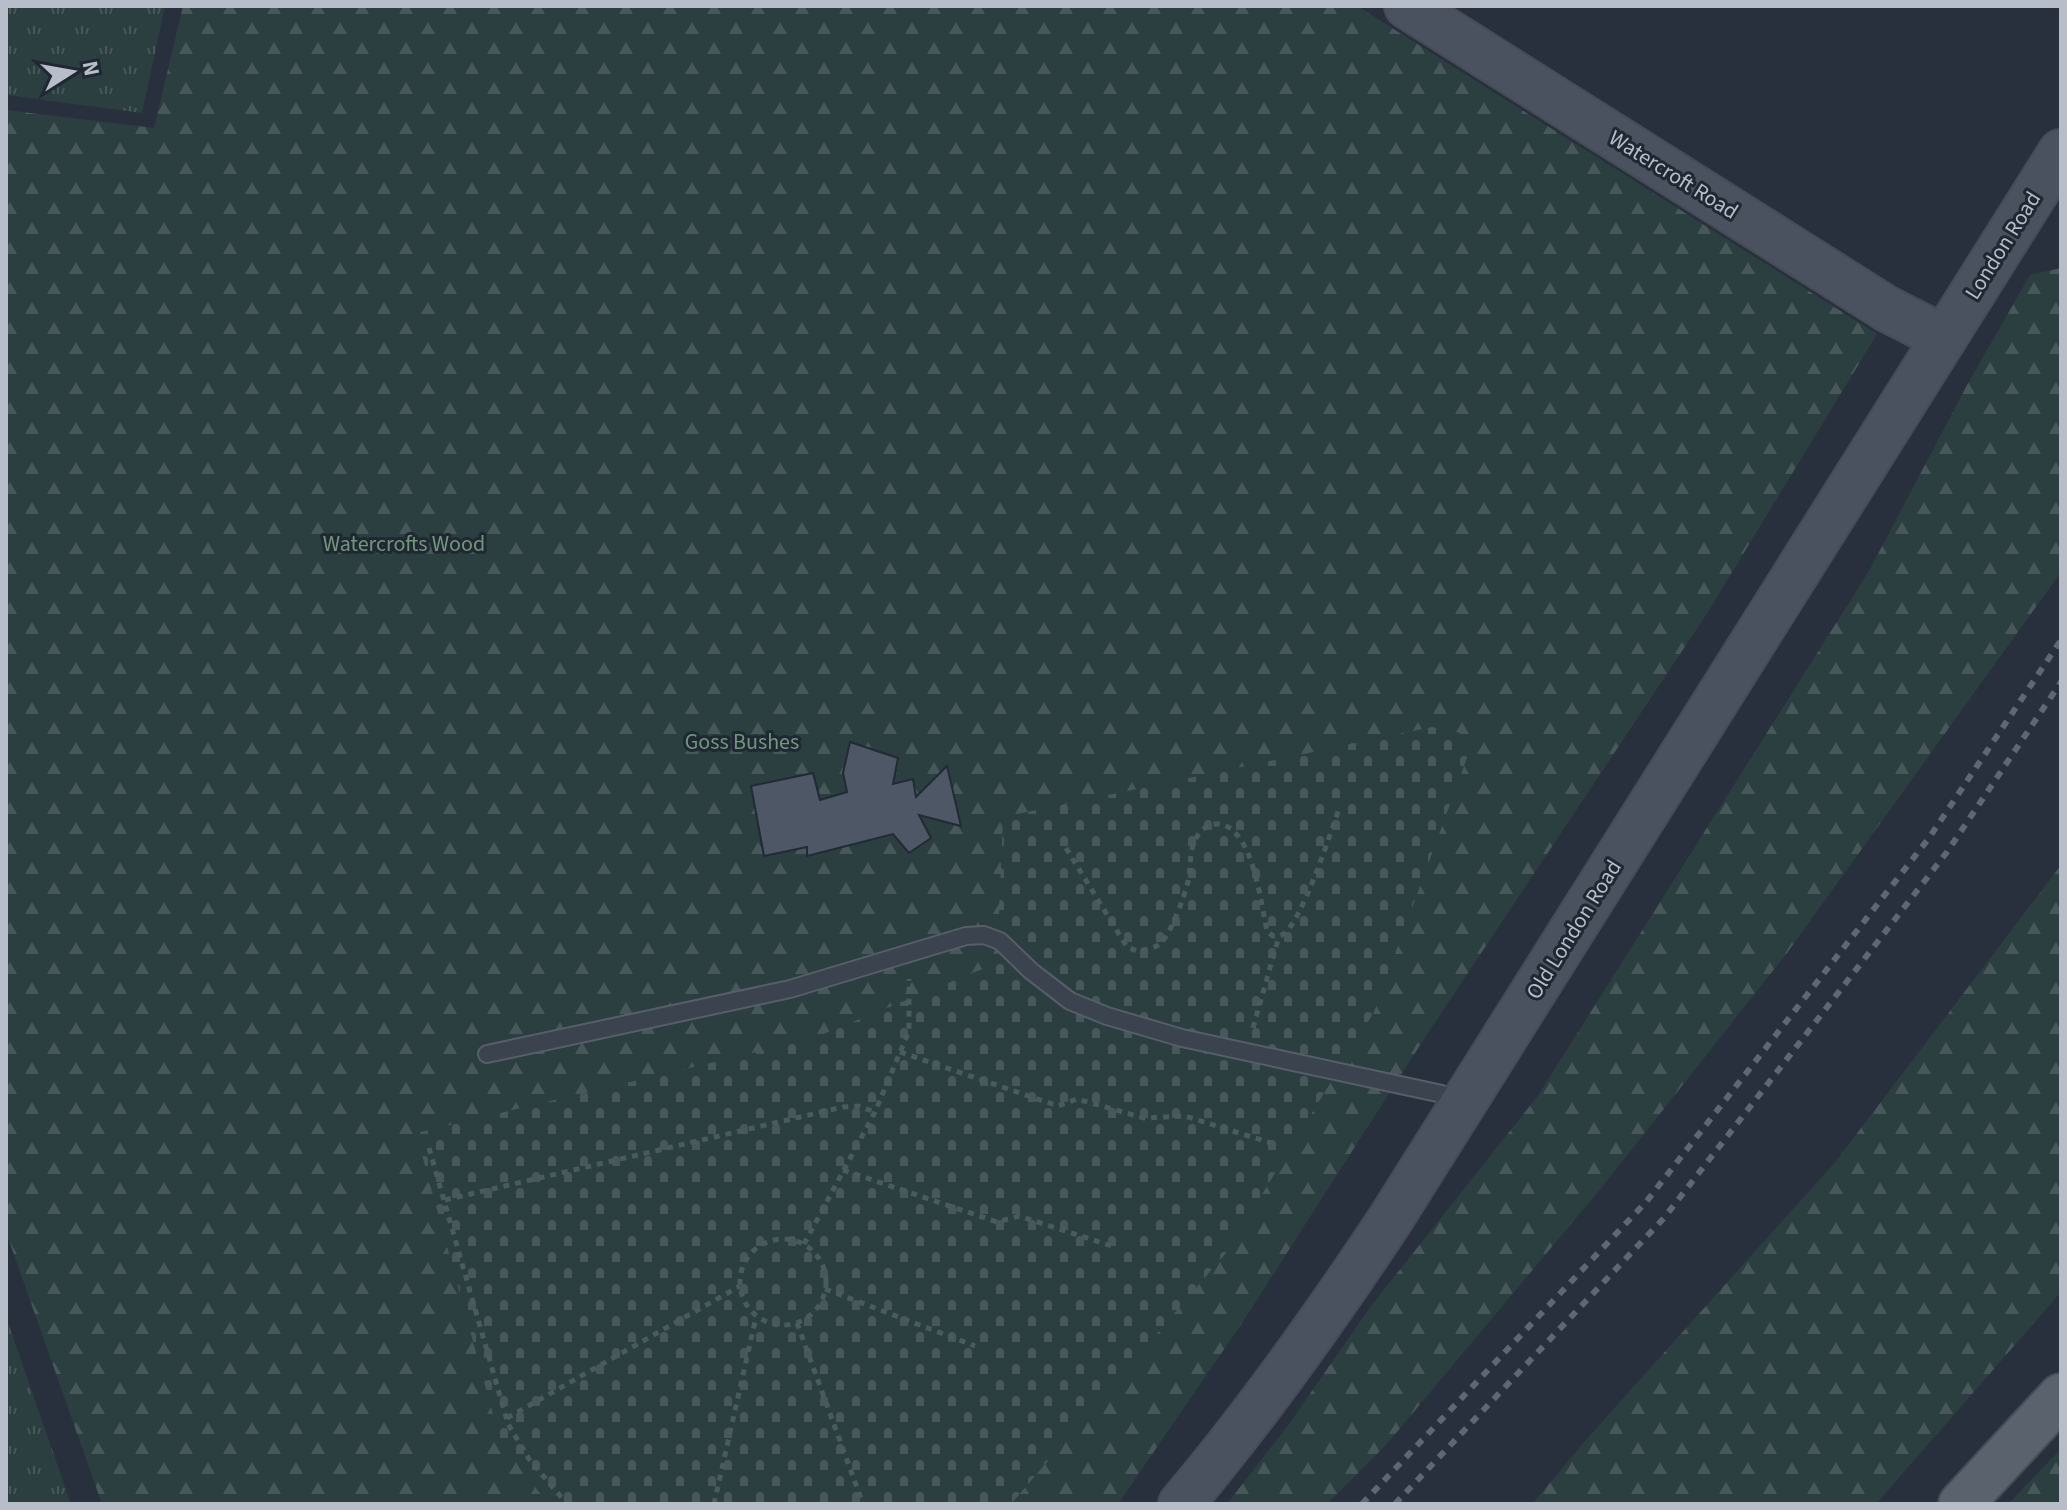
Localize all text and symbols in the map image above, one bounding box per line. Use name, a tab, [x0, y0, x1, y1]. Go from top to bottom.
north arrow	[32, 32, 112, 112]
text: N	[74, 58, 108, 79]
street label: Watercroft Road	[1603, 122, 1744, 227]
street label: London Road	[1957, 185, 2049, 306]
park label: Watercrofts Wood	[323, 528, 485, 560]
park label: Goss Bushes	[685, 726, 799, 758]
street label: Old London Road	[1518, 854, 1630, 1005]

